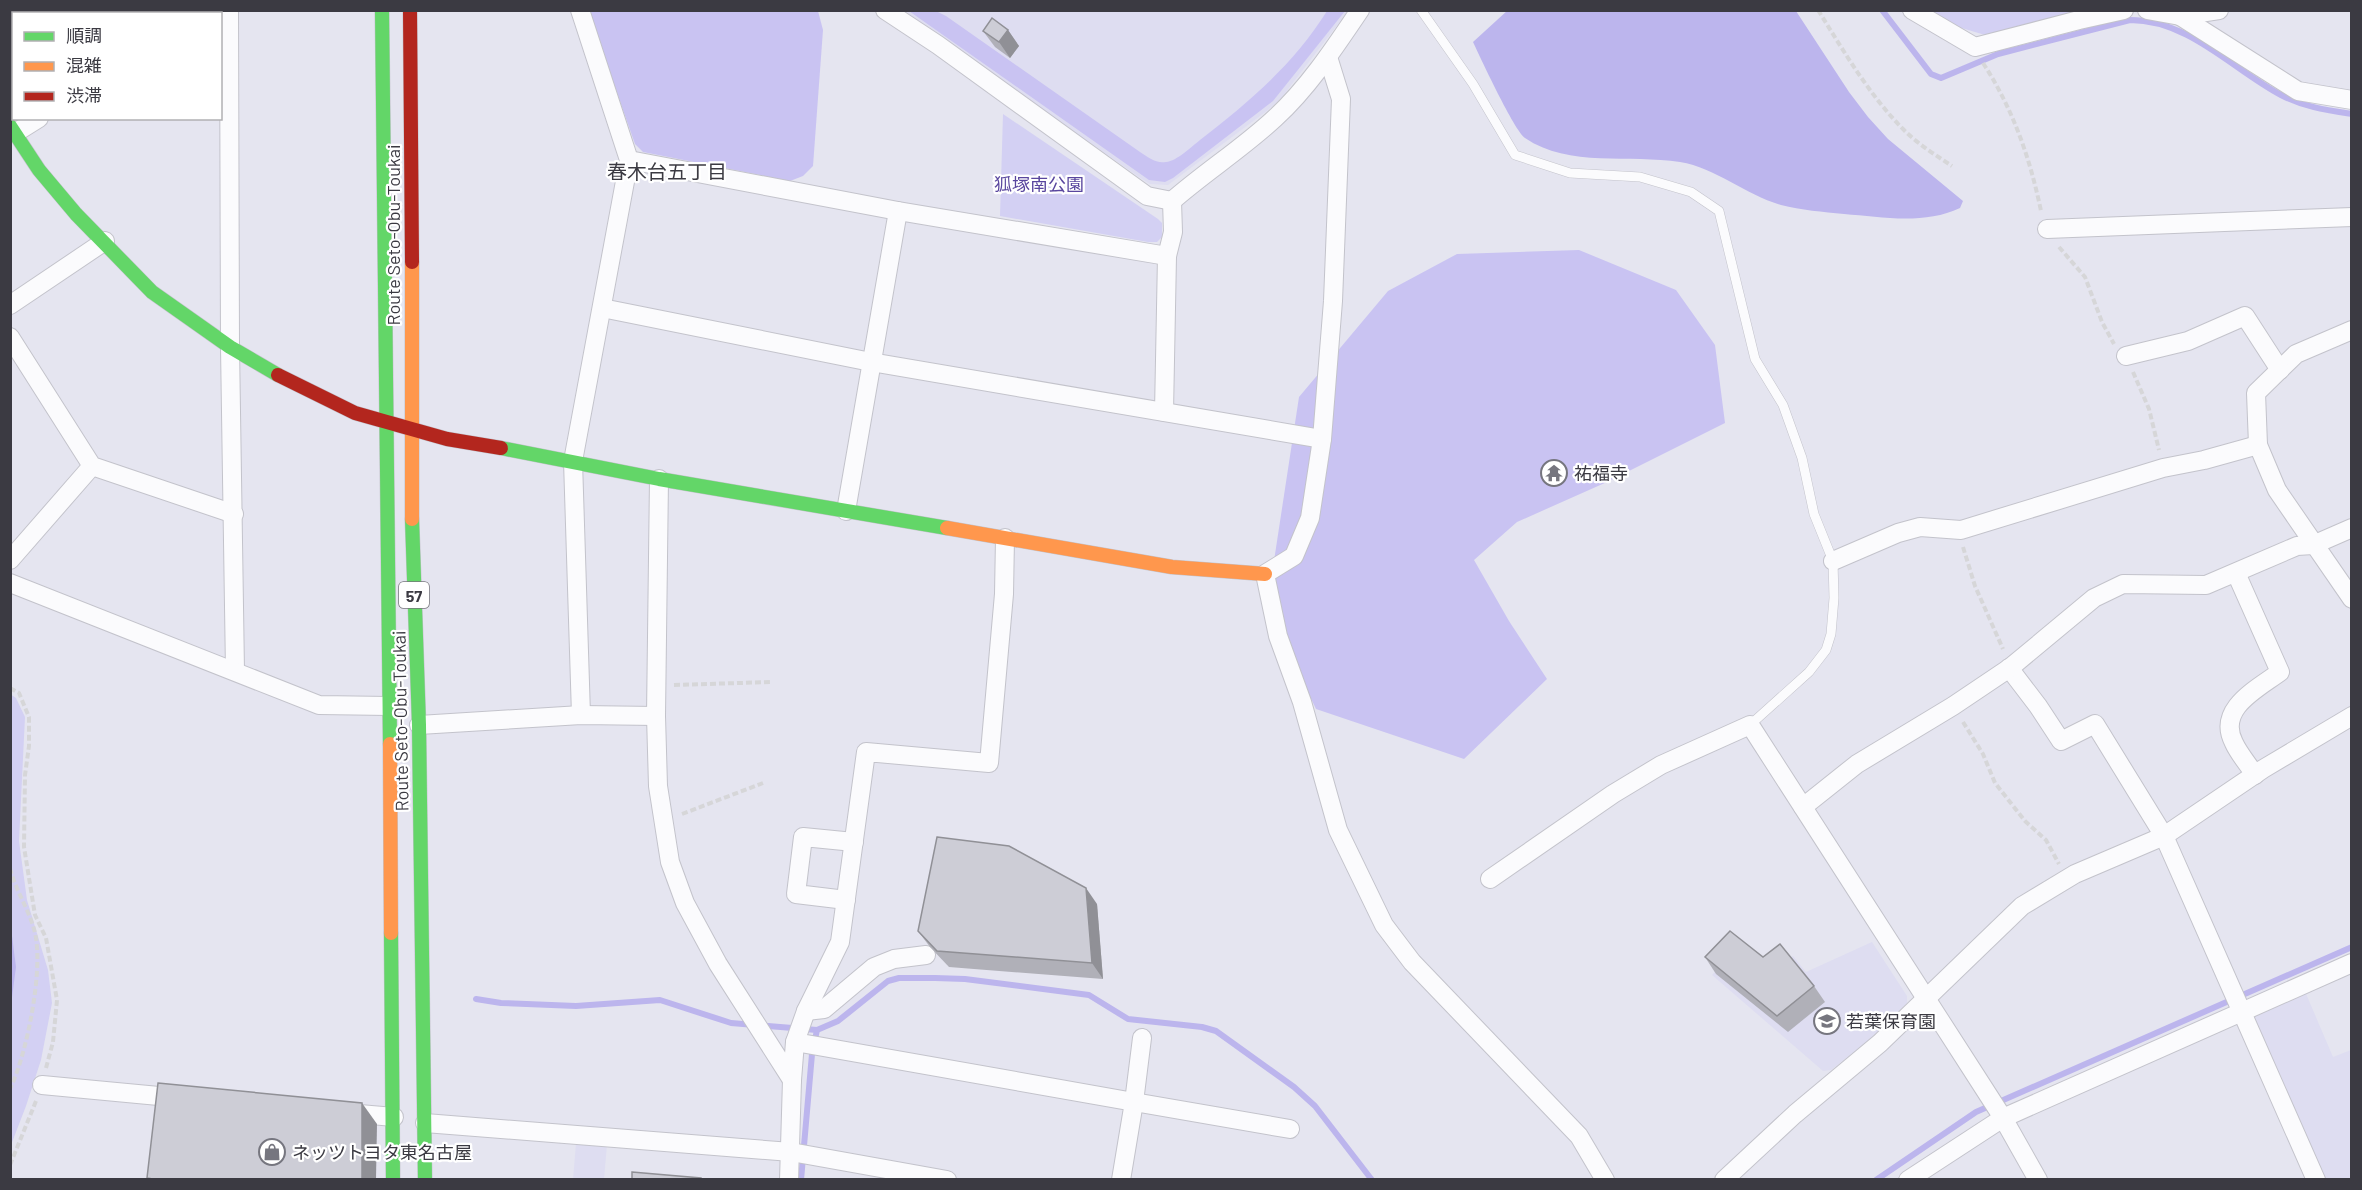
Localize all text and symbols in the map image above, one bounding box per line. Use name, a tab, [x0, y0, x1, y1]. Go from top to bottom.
legend	[12, 12, 222, 120]
text: 順調	[66, 24, 102, 46]
text: 混雑	[66, 54, 102, 76]
text: 渋滞	[66, 84, 102, 106]
street label: Route Seto-Obu-Toukai	[382, 145, 404, 325]
district label: 春木台五丁目	[607, 159, 727, 183]
park label: 狐塚南公園	[994, 173, 1084, 195]
temple icon: 祐福寺	[1539, 458, 1569, 488]
place label: 祐福寺	[1574, 462, 1628, 484]
road number: 57	[399, 582, 429, 608]
street label: Route Seto-Obu-Toukai	[387, 630, 413, 812]
school or university icon: 若葉保育園	[1812, 1006, 1842, 1036]
place label: 若葉保育園	[1846, 1010, 1936, 1032]
shop icon: ネッツトヨタ東名古屋	[257, 1137, 287, 1167]
place label: ネッツトヨタ東名古屋	[292, 1141, 472, 1163]

